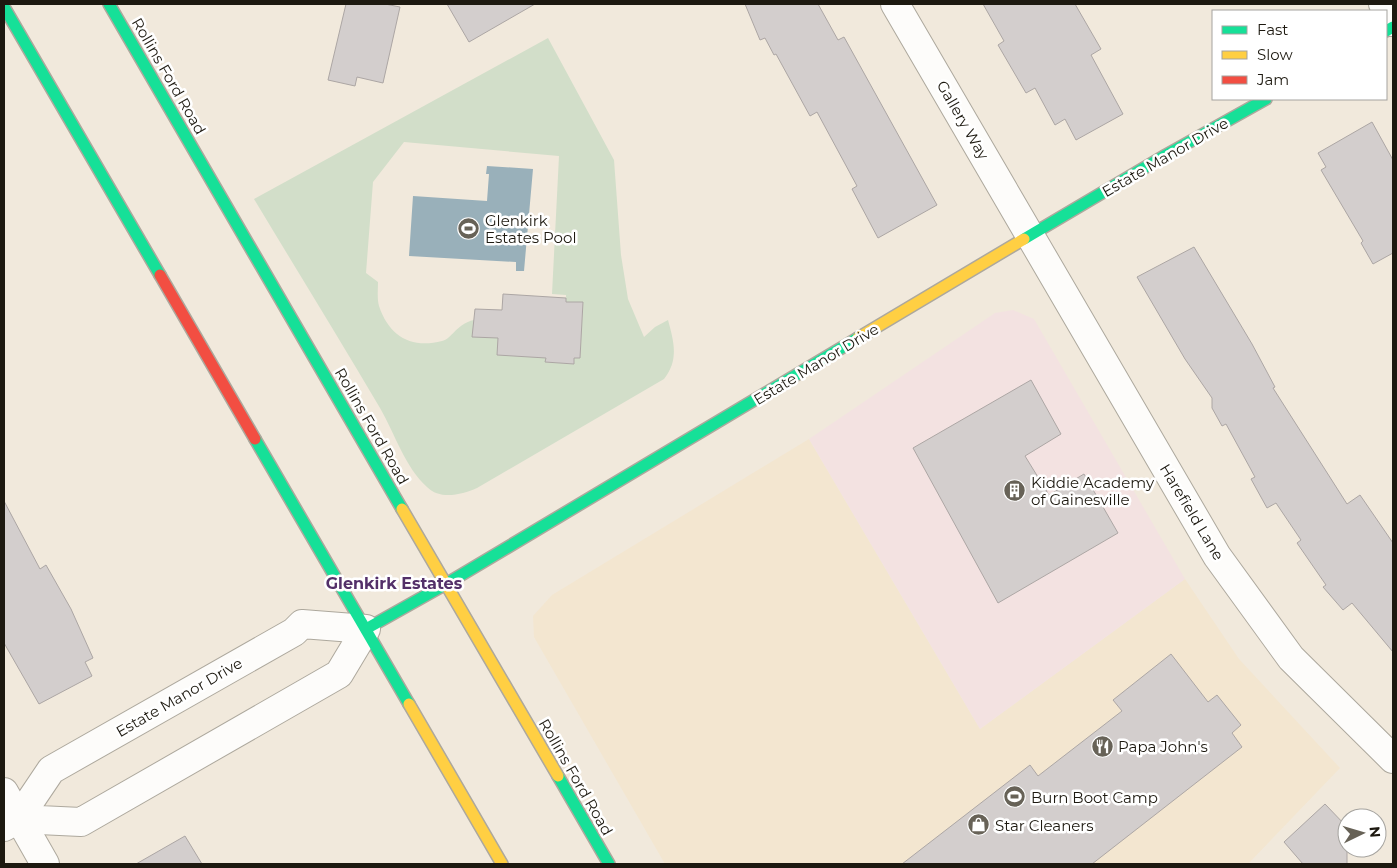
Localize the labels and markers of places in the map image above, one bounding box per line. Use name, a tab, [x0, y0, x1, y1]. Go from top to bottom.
place label: Glenkirk Estates Pool	[485, 211, 576, 247]
sports icon: Glenkirk Estates Pool	[457, 217, 481, 241]
place label: Kiddie Academy of Gainesville	[1031, 473, 1155, 509]
building icon: Kiddie Academy of Gainesville	[1003, 479, 1027, 503]
restaurant icon: Papa John's	[1090, 734, 1114, 758]
place label: Papa John's	[1118, 737, 1208, 756]
sports icon: Burn Boot Camp	[1003, 785, 1027, 809]
place label: Burn Boot Camp	[1031, 788, 1158, 807]
shop icon: Star Cleaners	[967, 813, 991, 837]
place label: Star Cleaners	[995, 816, 1094, 835]

